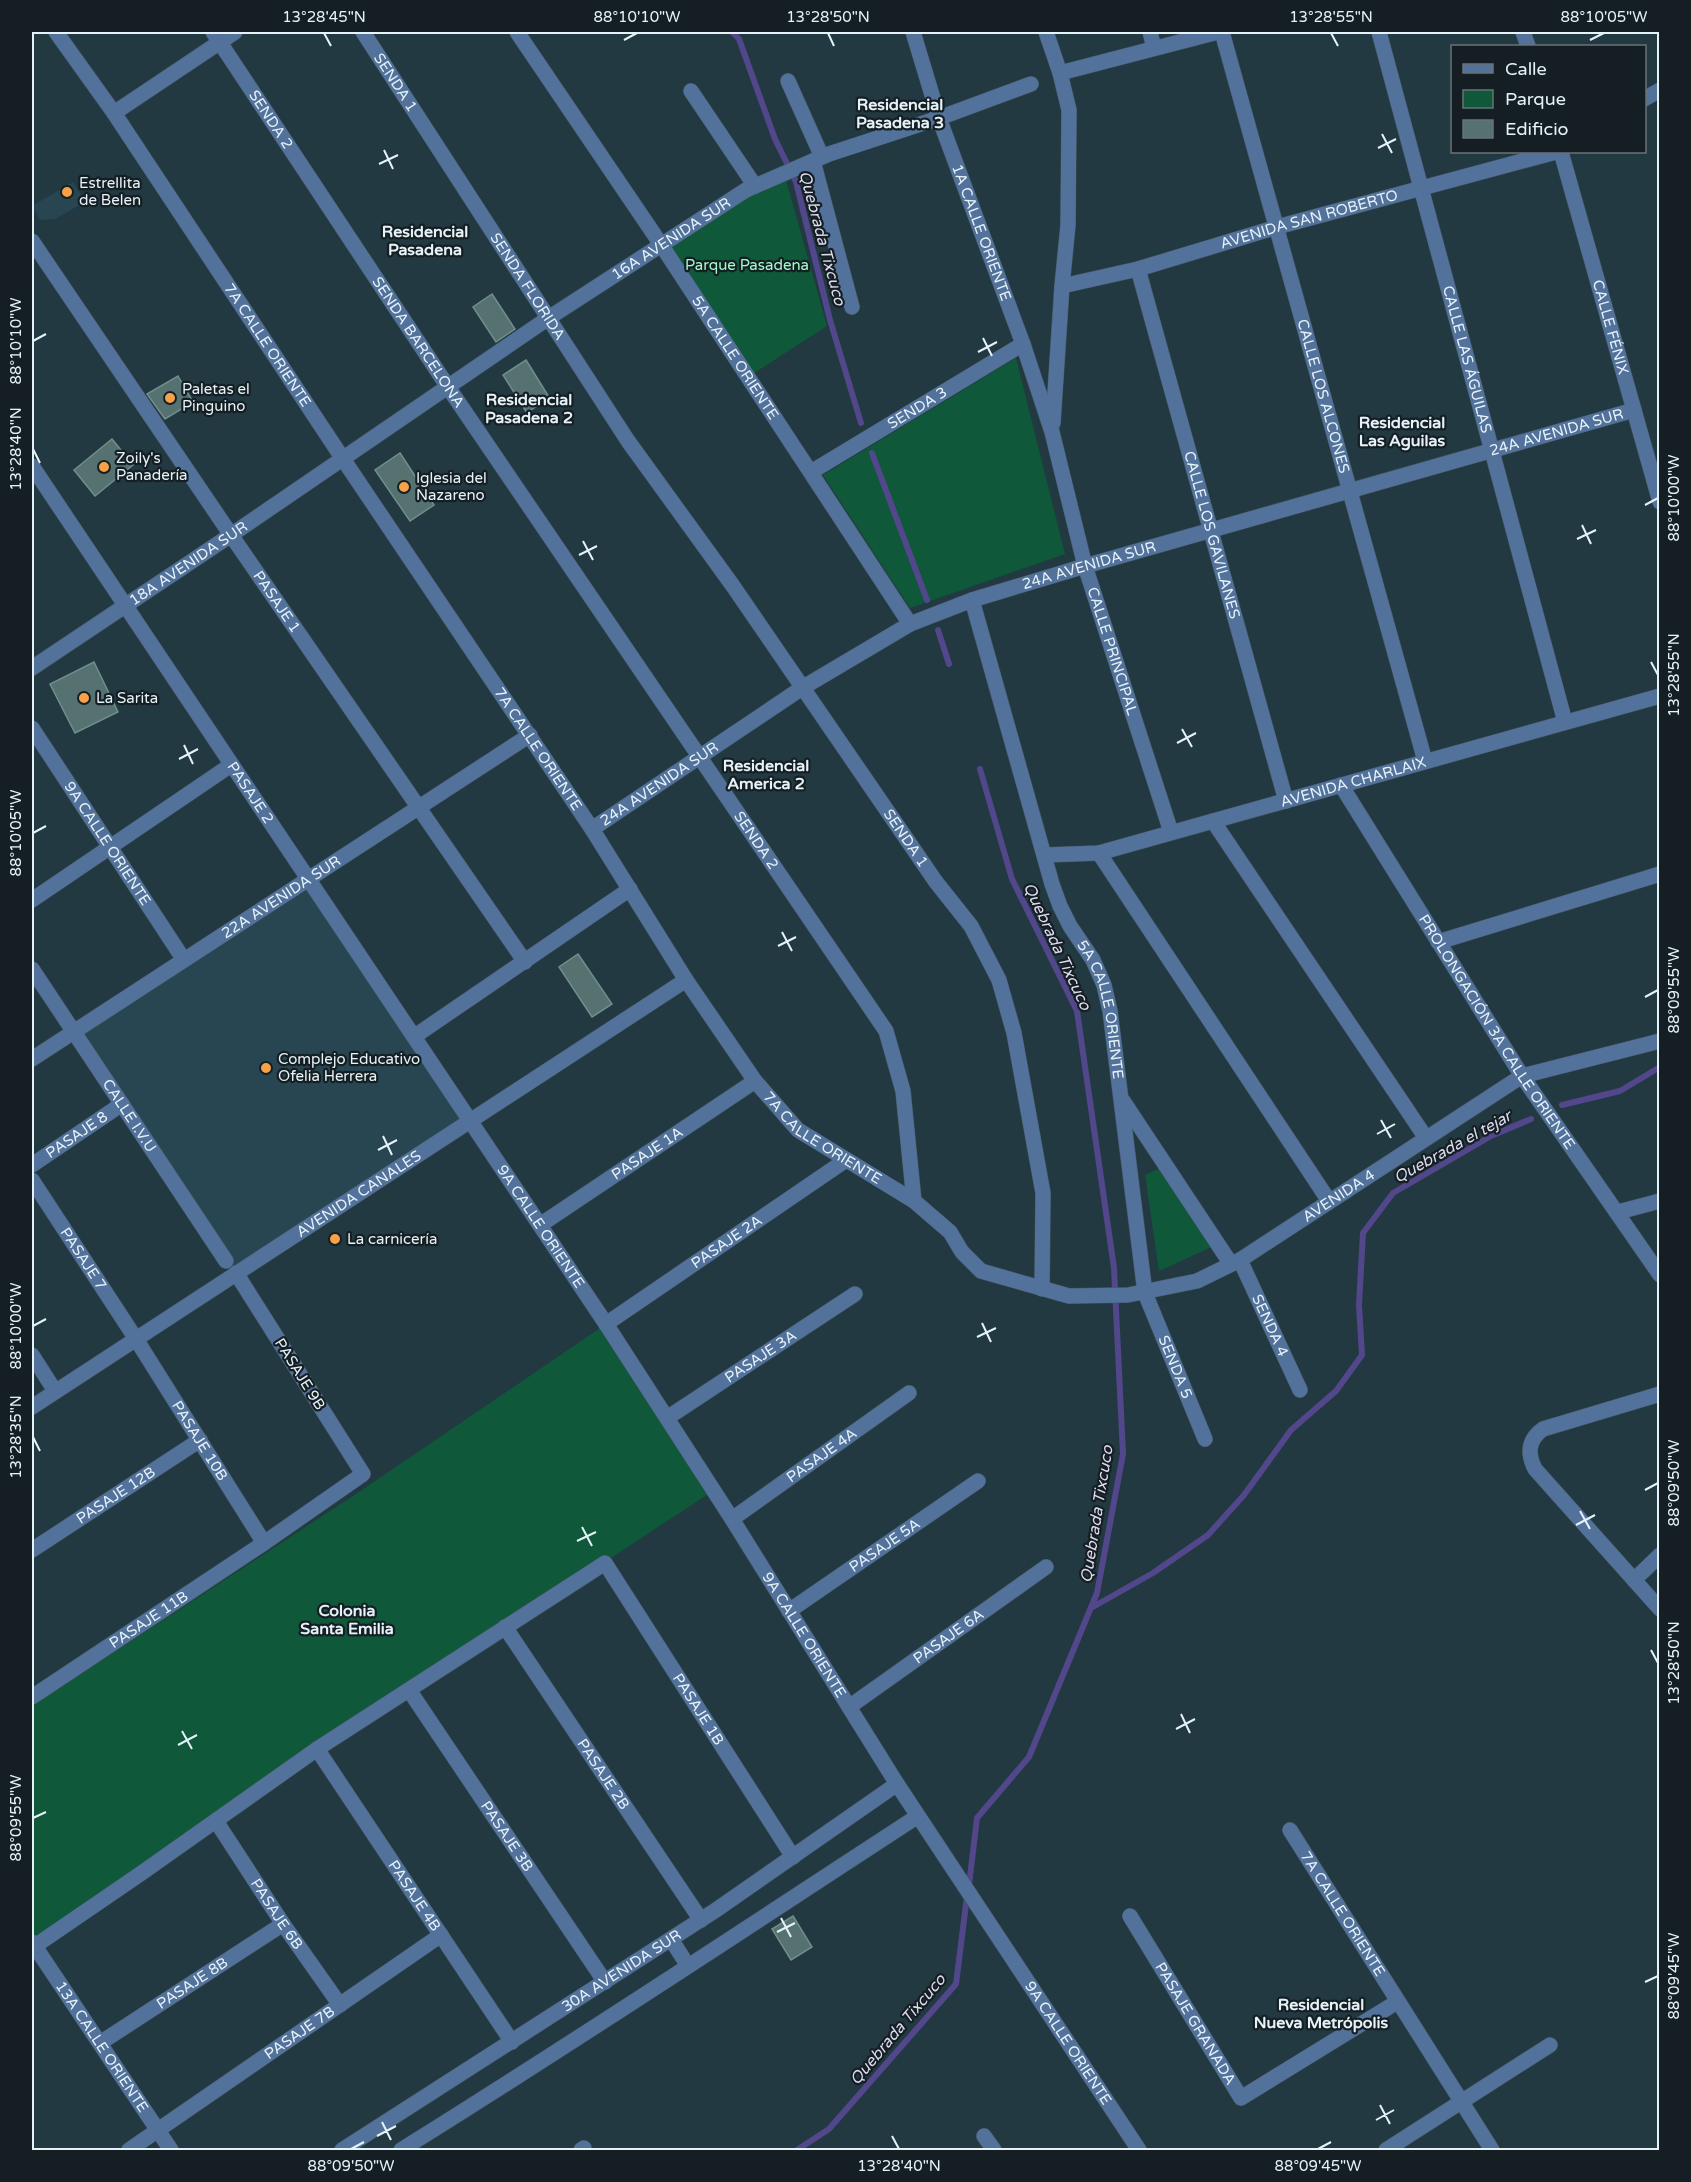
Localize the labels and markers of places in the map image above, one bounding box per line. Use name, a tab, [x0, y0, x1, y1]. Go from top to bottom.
place label: Estrellita de Belen	[79, 174, 141, 209]
marker: Estrellita de Belen	[60, 185, 74, 199]
place label: Paletas el Pinguino	[182, 380, 250, 415]
marker: Paletas el Pinguino	[163, 391, 177, 405]
place label: Zoily's Panadería	[116, 449, 188, 484]
marker: Zoily's Panadería	[97, 460, 111, 474]
place label: Iglesia del Nazareno	[416, 469, 487, 504]
marker: Iglesia del Nazareno	[397, 480, 411, 494]
place label: La Sarita	[96, 689, 158, 707]
marker: La Sarita	[77, 691, 91, 705]
place label: Complejo Educativo Ofelia Herrera	[278, 1050, 420, 1085]
marker: Complejo Educativo Ofelia Herrera	[259, 1061, 273, 1075]
place label: La carnicería	[347, 1230, 437, 1248]
marker: La carnicería	[328, 1232, 342, 1246]

